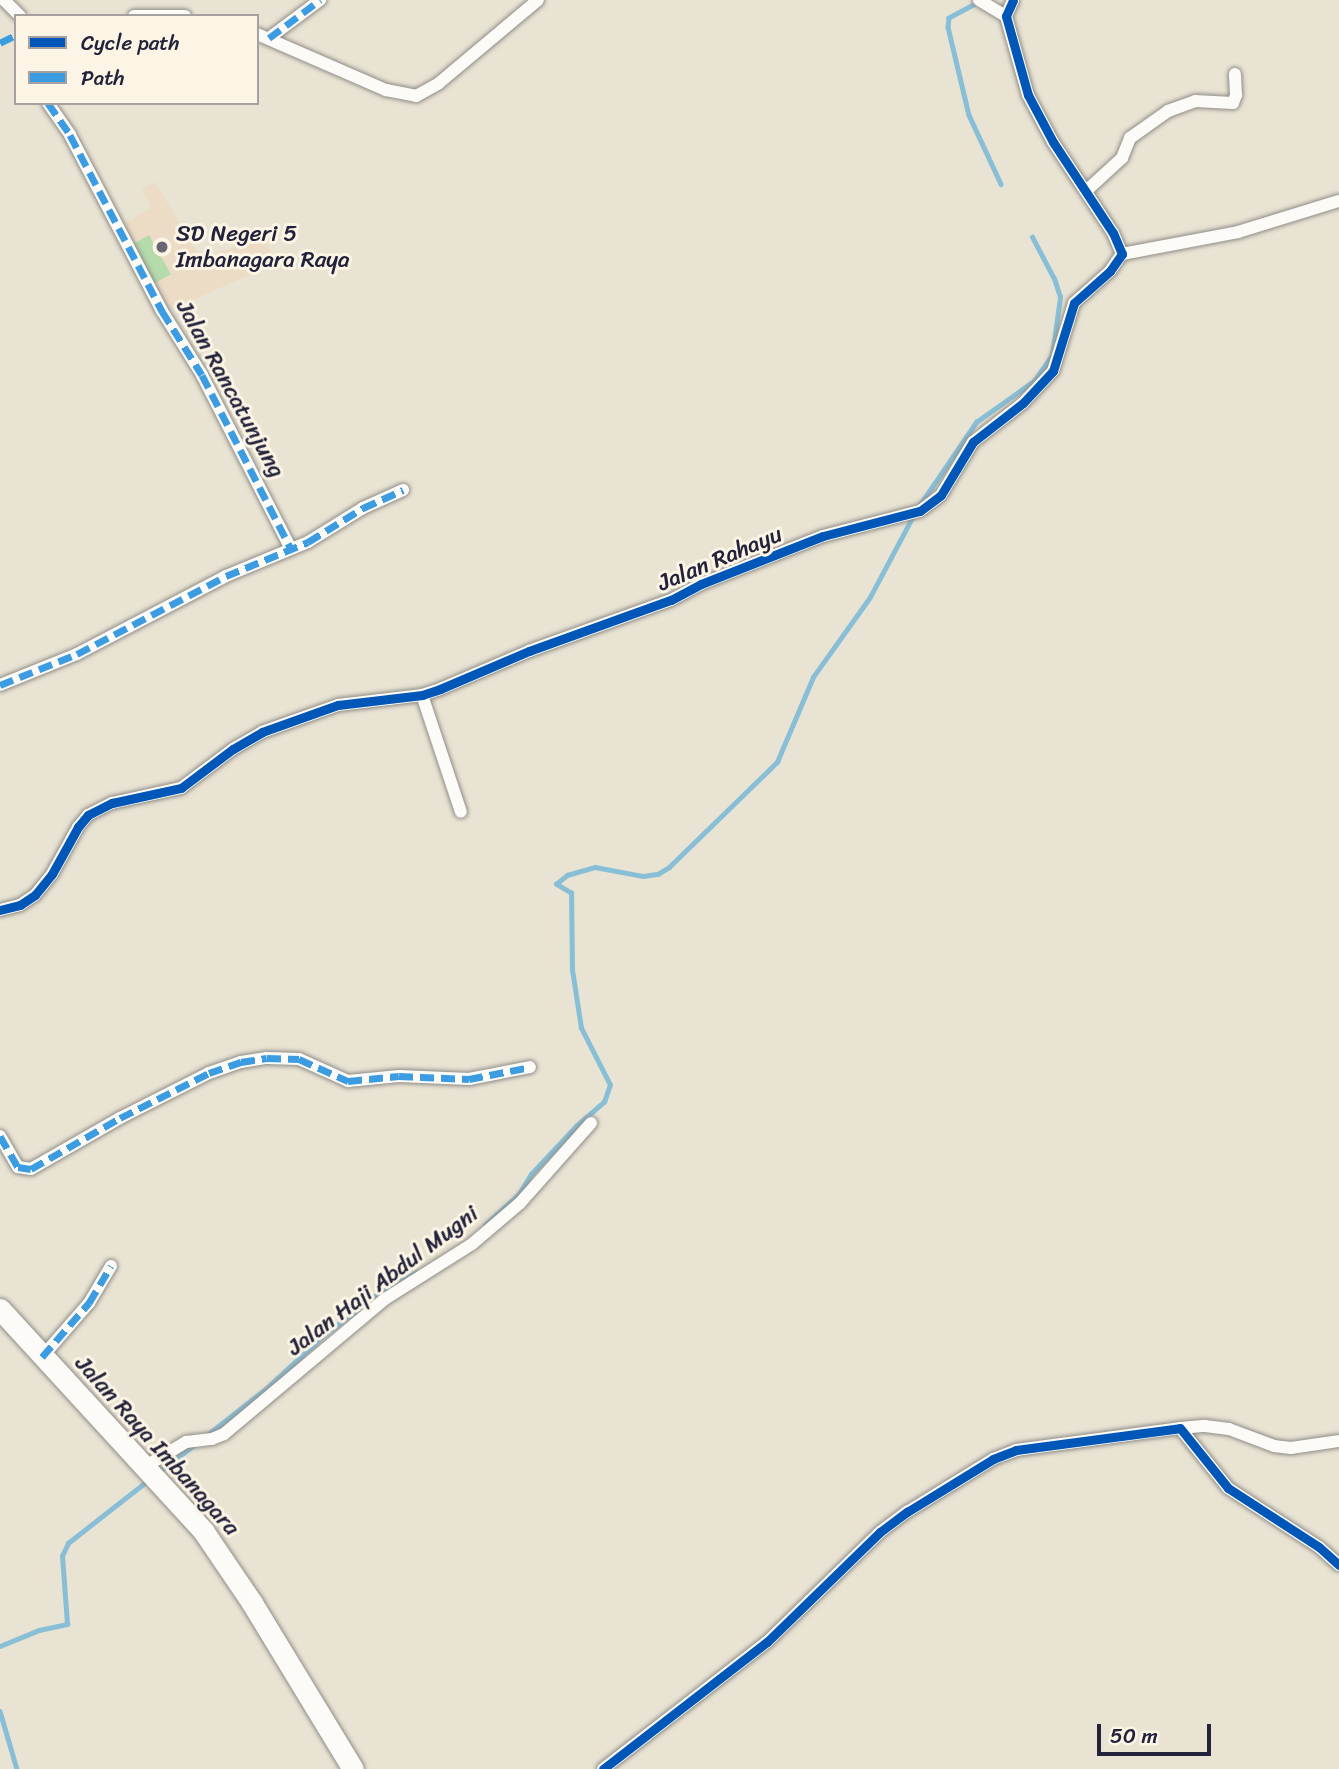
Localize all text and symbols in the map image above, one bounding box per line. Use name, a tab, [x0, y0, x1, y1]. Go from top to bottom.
legend	[14, 14, 259, 105]
text: Cycle path	[81, 24, 180, 62]
text: Path	[81, 59, 124, 97]
place label: SD Negeri 5 Imbanagara Raya	[176, 220, 350, 274]
marker: SD Negeri 5 Imbanagara Raya	[154, 239, 170, 255]
street label: Jalan Rancatunjung	[170, 296, 290, 482]
street label: Jalan Rahayu	[654, 520, 786, 598]
street label: Jalan Haji Abdul Mugni	[282, 1200, 484, 1362]
street label: Jalan Raya Imbanagara	[69, 1350, 245, 1542]
scale bar	[1101, 1710, 1215, 1754]
text: 50 m	[1110, 1717, 1158, 1755]

